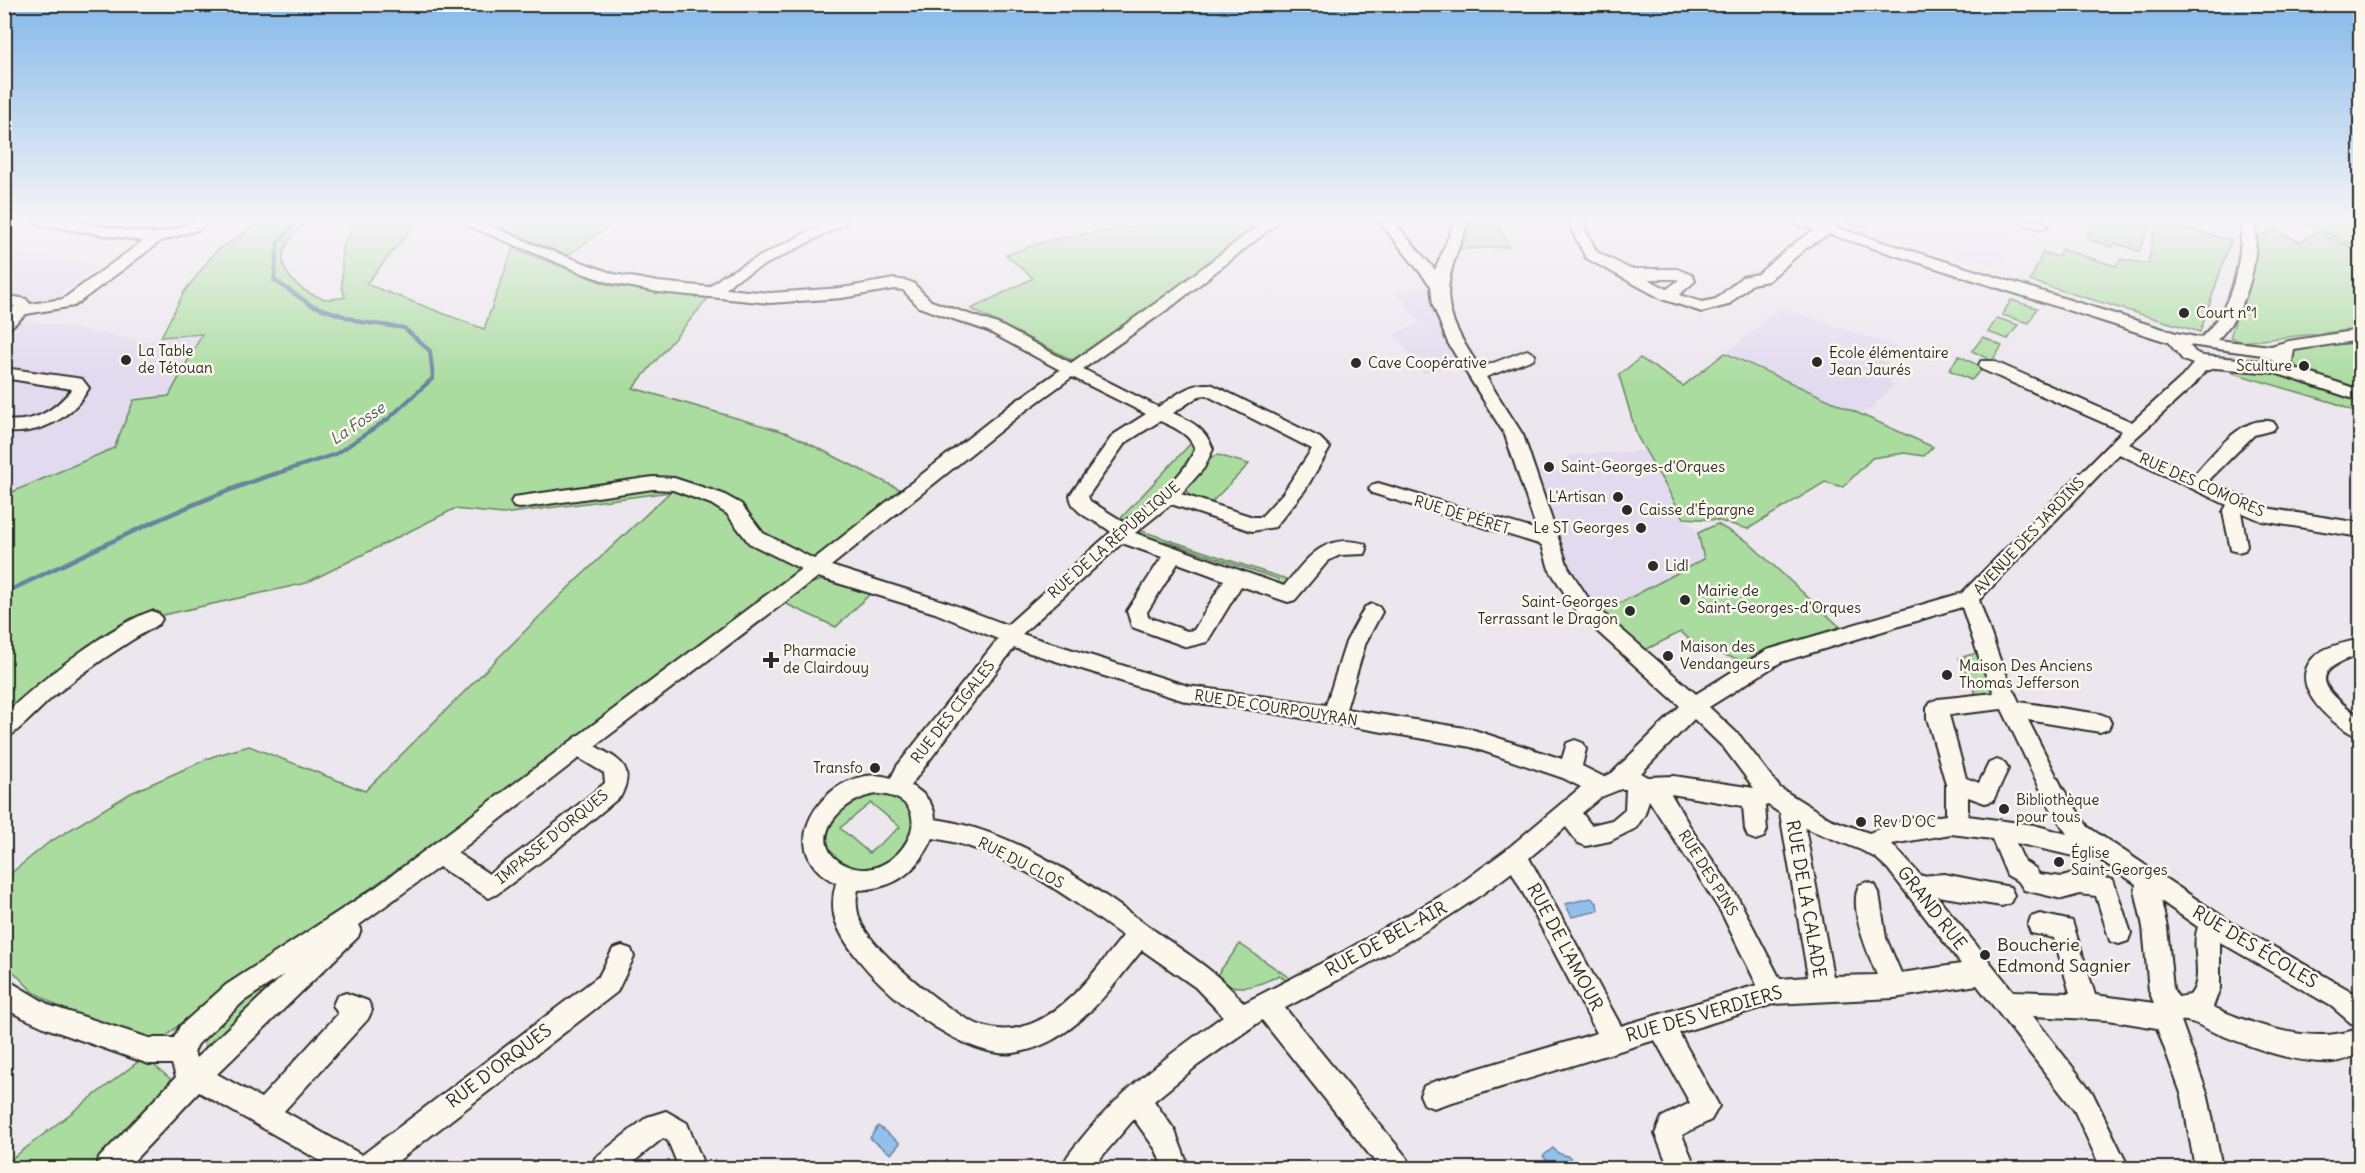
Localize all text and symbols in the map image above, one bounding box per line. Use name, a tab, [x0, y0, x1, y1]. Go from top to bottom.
place label: Court n°1	[2196, 303, 2257, 322]
marker: Court n°1	[2177, 306, 2191, 320]
place label: La Table de Tétouan	[138, 341, 213, 377]
place label: Ecole élémentaire Jean Jaurés	[1829, 343, 1949, 379]
marker: La Table de Tétouan	[119, 353, 133, 367]
place label: Cave Coopérative	[1368, 353, 1487, 372]
marker: Ecole élémentaire Jean Jaurés	[1810, 355, 1824, 369]
marker: Cave Coopérative	[1349, 356, 1363, 370]
place label: Sculture	[2236, 356, 2292, 375]
marker: Sculture	[2297, 359, 2311, 373]
water label: La Fosse	[326, 397, 389, 449]
street label: RUE DES COMORES	[2137, 448, 2268, 521]
place label: Saint-Georges-d'Orques	[1561, 457, 1725, 476]
marker: Saint-Georges-d'Orques	[1542, 460, 1556, 474]
street label: AVENUE DES JARDINS	[1969, 473, 2088, 598]
street label: RUE DE LA RÉPUBLIQUE	[1044, 477, 1184, 602]
place label: L'Artisan	[1549, 487, 1606, 506]
marker: L'Artisan	[1611, 490, 1625, 504]
street label: RUE DE PÉRET	[1412, 491, 1513, 538]
place label: Caisse d'Épargne	[1639, 500, 1755, 519]
marker: Caisse d'Épargne	[1620, 503, 1634, 517]
place label: Le ST Georges	[1533, 518, 1629, 537]
marker: Le ST Georges	[1634, 521, 1648, 535]
place label: Lidl	[1665, 556, 1689, 575]
marker: Lidl	[1646, 559, 1660, 573]
place label: Mairie de Saint-Georges-d'Orques	[1697, 581, 1861, 617]
place label: Saint-Georges Terrassant le Dragon	[1477, 592, 1618, 628]
marker: Mairie de Saint-Georges-d'Orques	[1678, 593, 1692, 607]
marker: Saint-Georges Terrassant le Dragon	[1623, 604, 1637, 618]
place label: Maison des Vendangeurs	[1680, 637, 1770, 673]
place label: Pharmacie de Clairdouy	[783, 641, 869, 677]
marker: Maison des Vendangeurs	[1661, 649, 1675, 663]
marker: Pharmacie de Clairdouy	[764, 653, 778, 667]
street label: RUE DES CIGALES	[907, 656, 999, 767]
place label: Maison Des Anciens Thomas Jefferson	[1959, 656, 2093, 692]
marker: Maison Des Anciens Thomas Jefferson	[1940, 668, 1954, 682]
street label: RUE DE COURPOUYRAN	[1193, 685, 1359, 730]
place label: Transfo	[813, 758, 863, 777]
marker: Transfo	[868, 761, 882, 775]
street label: IMPASSE D'ORQUES	[492, 785, 612, 888]
place label: Bibliothèque pour tous	[2016, 790, 2099, 826]
marker: Bibliothèque pour tous	[1997, 802, 2011, 816]
place label: Rev D'OC	[1873, 812, 1936, 831]
marker: Rev D'OC	[1854, 815, 1868, 829]
street label: RUE DE LA CALADE	[1781, 818, 1832, 980]
street label: RUE DES PINS	[1675, 826, 1742, 919]
street label: RUE DU CLOS	[975, 833, 1067, 892]
place label: Église Saint-Georges	[2071, 843, 2168, 879]
marker: Église Saint-Georges	[2052, 855, 2066, 869]
street label: GRAND RUE	[1893, 861, 1972, 954]
street label: RUE DE L'AMOUR	[1522, 879, 1609, 1014]
street label: RUE DE BEL-AIR	[1321, 896, 1451, 982]
street label: RUE DES ÉCOLES	[2188, 900, 2322, 993]
place label: Boucherie Edmond Sagnier	[1997, 933, 2132, 977]
marker: Boucherie Edmond Sagnier	[1978, 948, 1992, 962]
street label: RUE DES VERDIERS	[1623, 980, 1785, 1047]
street label: RUE D'ORQUES	[441, 1018, 556, 1113]

